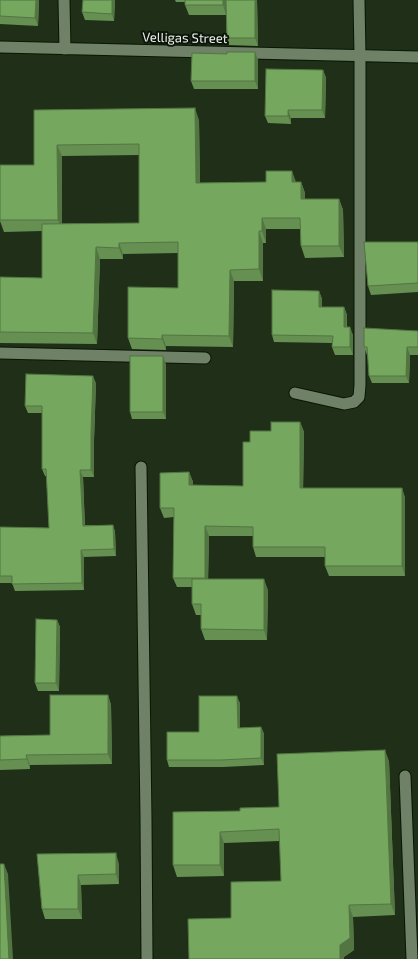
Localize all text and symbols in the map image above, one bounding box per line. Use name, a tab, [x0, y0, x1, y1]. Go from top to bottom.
street label: Velligas Street	[142, 29, 228, 47]

